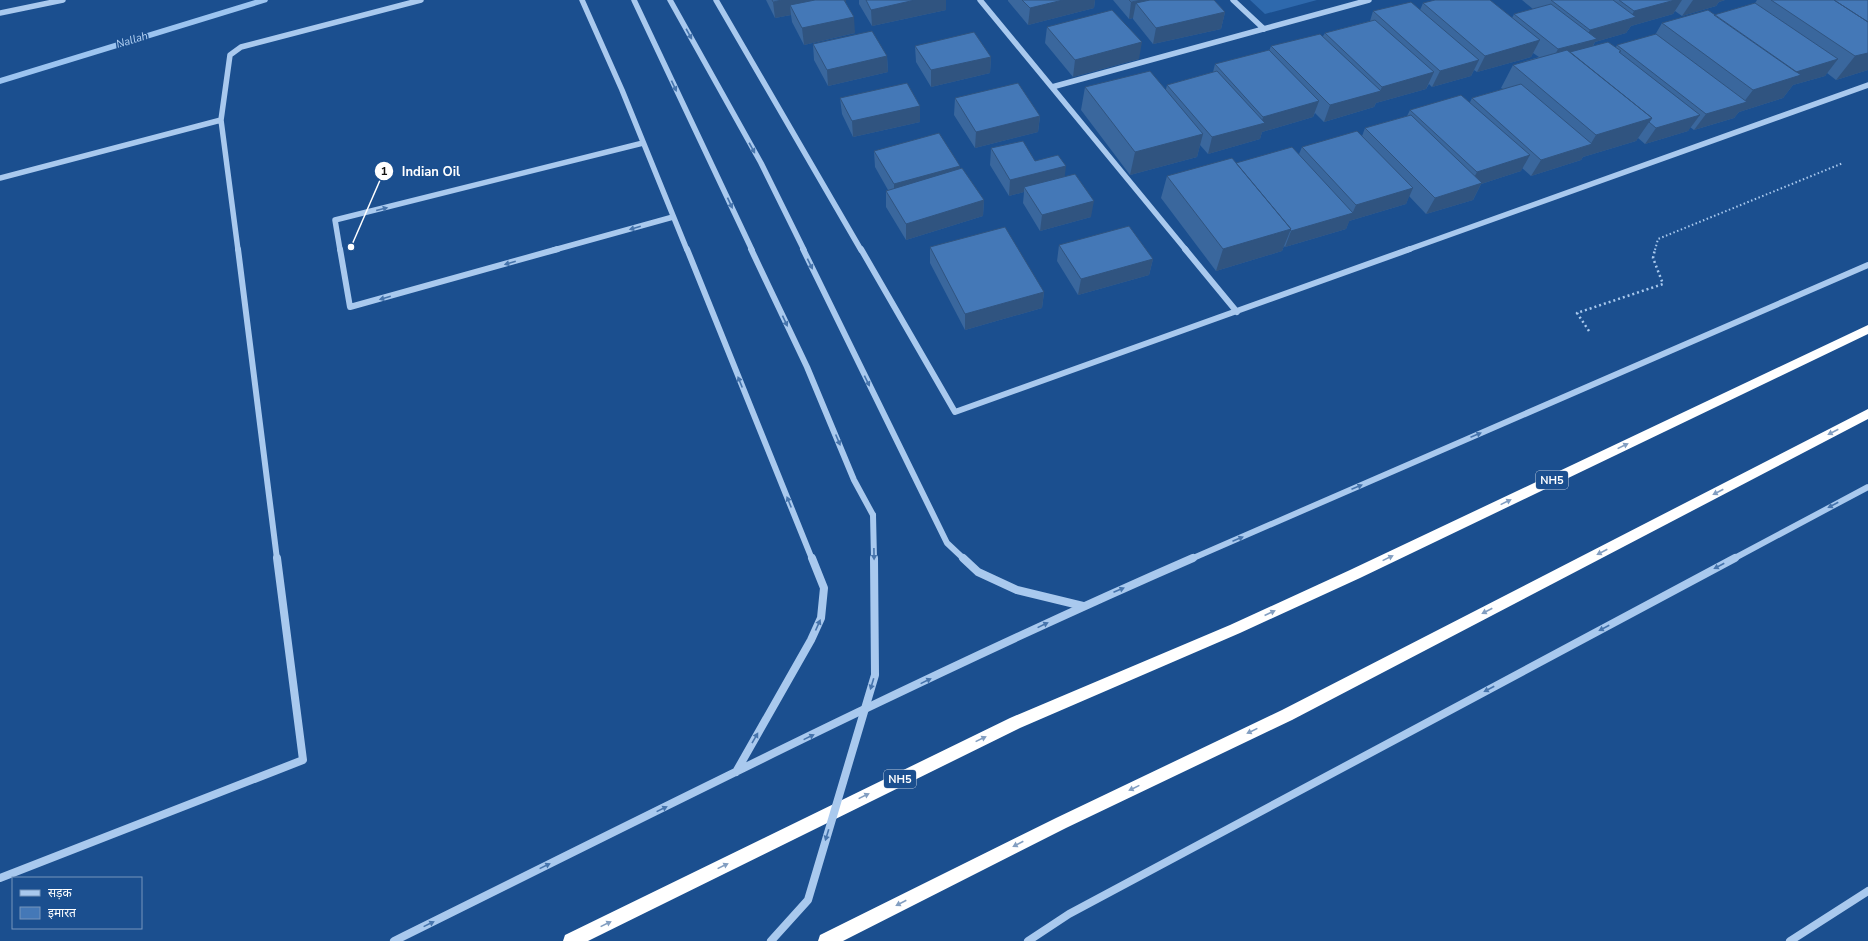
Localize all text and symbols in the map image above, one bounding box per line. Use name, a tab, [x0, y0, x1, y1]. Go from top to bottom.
water label: Nallah	[114, 28, 150, 52]
one-way arrow	[685, 28, 692, 40]
one-way arrow	[671, 80, 677, 92]
one-way arrow	[749, 142, 755, 153]
callout: Indian Oil	[374, 159, 468, 184]
text: 1	[380, 163, 388, 179]
text: Indian Oil	[402, 163, 461, 181]
one-way arrow	[727, 198, 733, 209]
one-way arrow	[375, 205, 388, 211]
one-way arrow	[629, 225, 642, 231]
one-way arrow	[807, 258, 813, 270]
one-way arrow	[504, 260, 516, 266]
one-way arrow	[379, 295, 391, 301]
one-way arrow	[782, 315, 788, 327]
one-way arrow	[736, 375, 742, 387]
one-way arrow	[864, 375, 870, 386]
one-way arrow	[1828, 429, 1839, 436]
one-way arrow	[1471, 432, 1482, 438]
one-way arrow	[834, 434, 841, 446]
one-way arrow	[1617, 443, 1629, 449]
road number: NH5	[1536, 471, 1568, 489]
one-way arrow	[1351, 484, 1363, 490]
one-way arrow	[1712, 489, 1724, 495]
one-way arrow	[785, 496, 791, 508]
one-way arrow	[1500, 499, 1511, 505]
one-way arrow	[1828, 502, 1839, 509]
one-way arrow	[1232, 535, 1244, 541]
one-way arrow	[871, 548, 877, 561]
one-way arrow	[1597, 548, 1608, 555]
one-way arrow	[1383, 555, 1394, 561]
one-way arrow	[1713, 563, 1724, 570]
one-way arrow	[1113, 587, 1125, 593]
one-way arrow	[1481, 608, 1493, 615]
one-way arrow	[1265, 610, 1276, 616]
one-way arrow	[815, 619, 821, 630]
one-way arrow	[1038, 622, 1049, 628]
one-way arrow	[1598, 624, 1610, 631]
one-way arrow	[869, 678, 875, 690]
one-way arrow	[920, 678, 932, 684]
one-way arrow	[1484, 686, 1495, 692]
one-way arrow	[1246, 728, 1257, 734]
one-way arrow	[752, 732, 759, 744]
one-way arrow	[803, 734, 814, 740]
one-way arrow	[975, 736, 987, 742]
road number: NH5	[884, 770, 916, 788]
one-way arrow	[1129, 785, 1140, 791]
one-way arrow	[859, 793, 870, 800]
one-way arrow	[656, 806, 667, 812]
one-way arrow	[824, 830, 830, 842]
one-way arrow	[1012, 841, 1023, 847]
one-way arrow	[539, 863, 551, 869]
one-way arrow	[717, 863, 728, 869]
legend	[12, 877, 142, 929]
text: सड़क	[48, 885, 73, 901]
one-way arrow	[896, 900, 907, 906]
text: इमारत	[48, 905, 77, 921]
one-way arrow	[423, 921, 434, 927]
one-way arrow	[600, 921, 612, 927]

